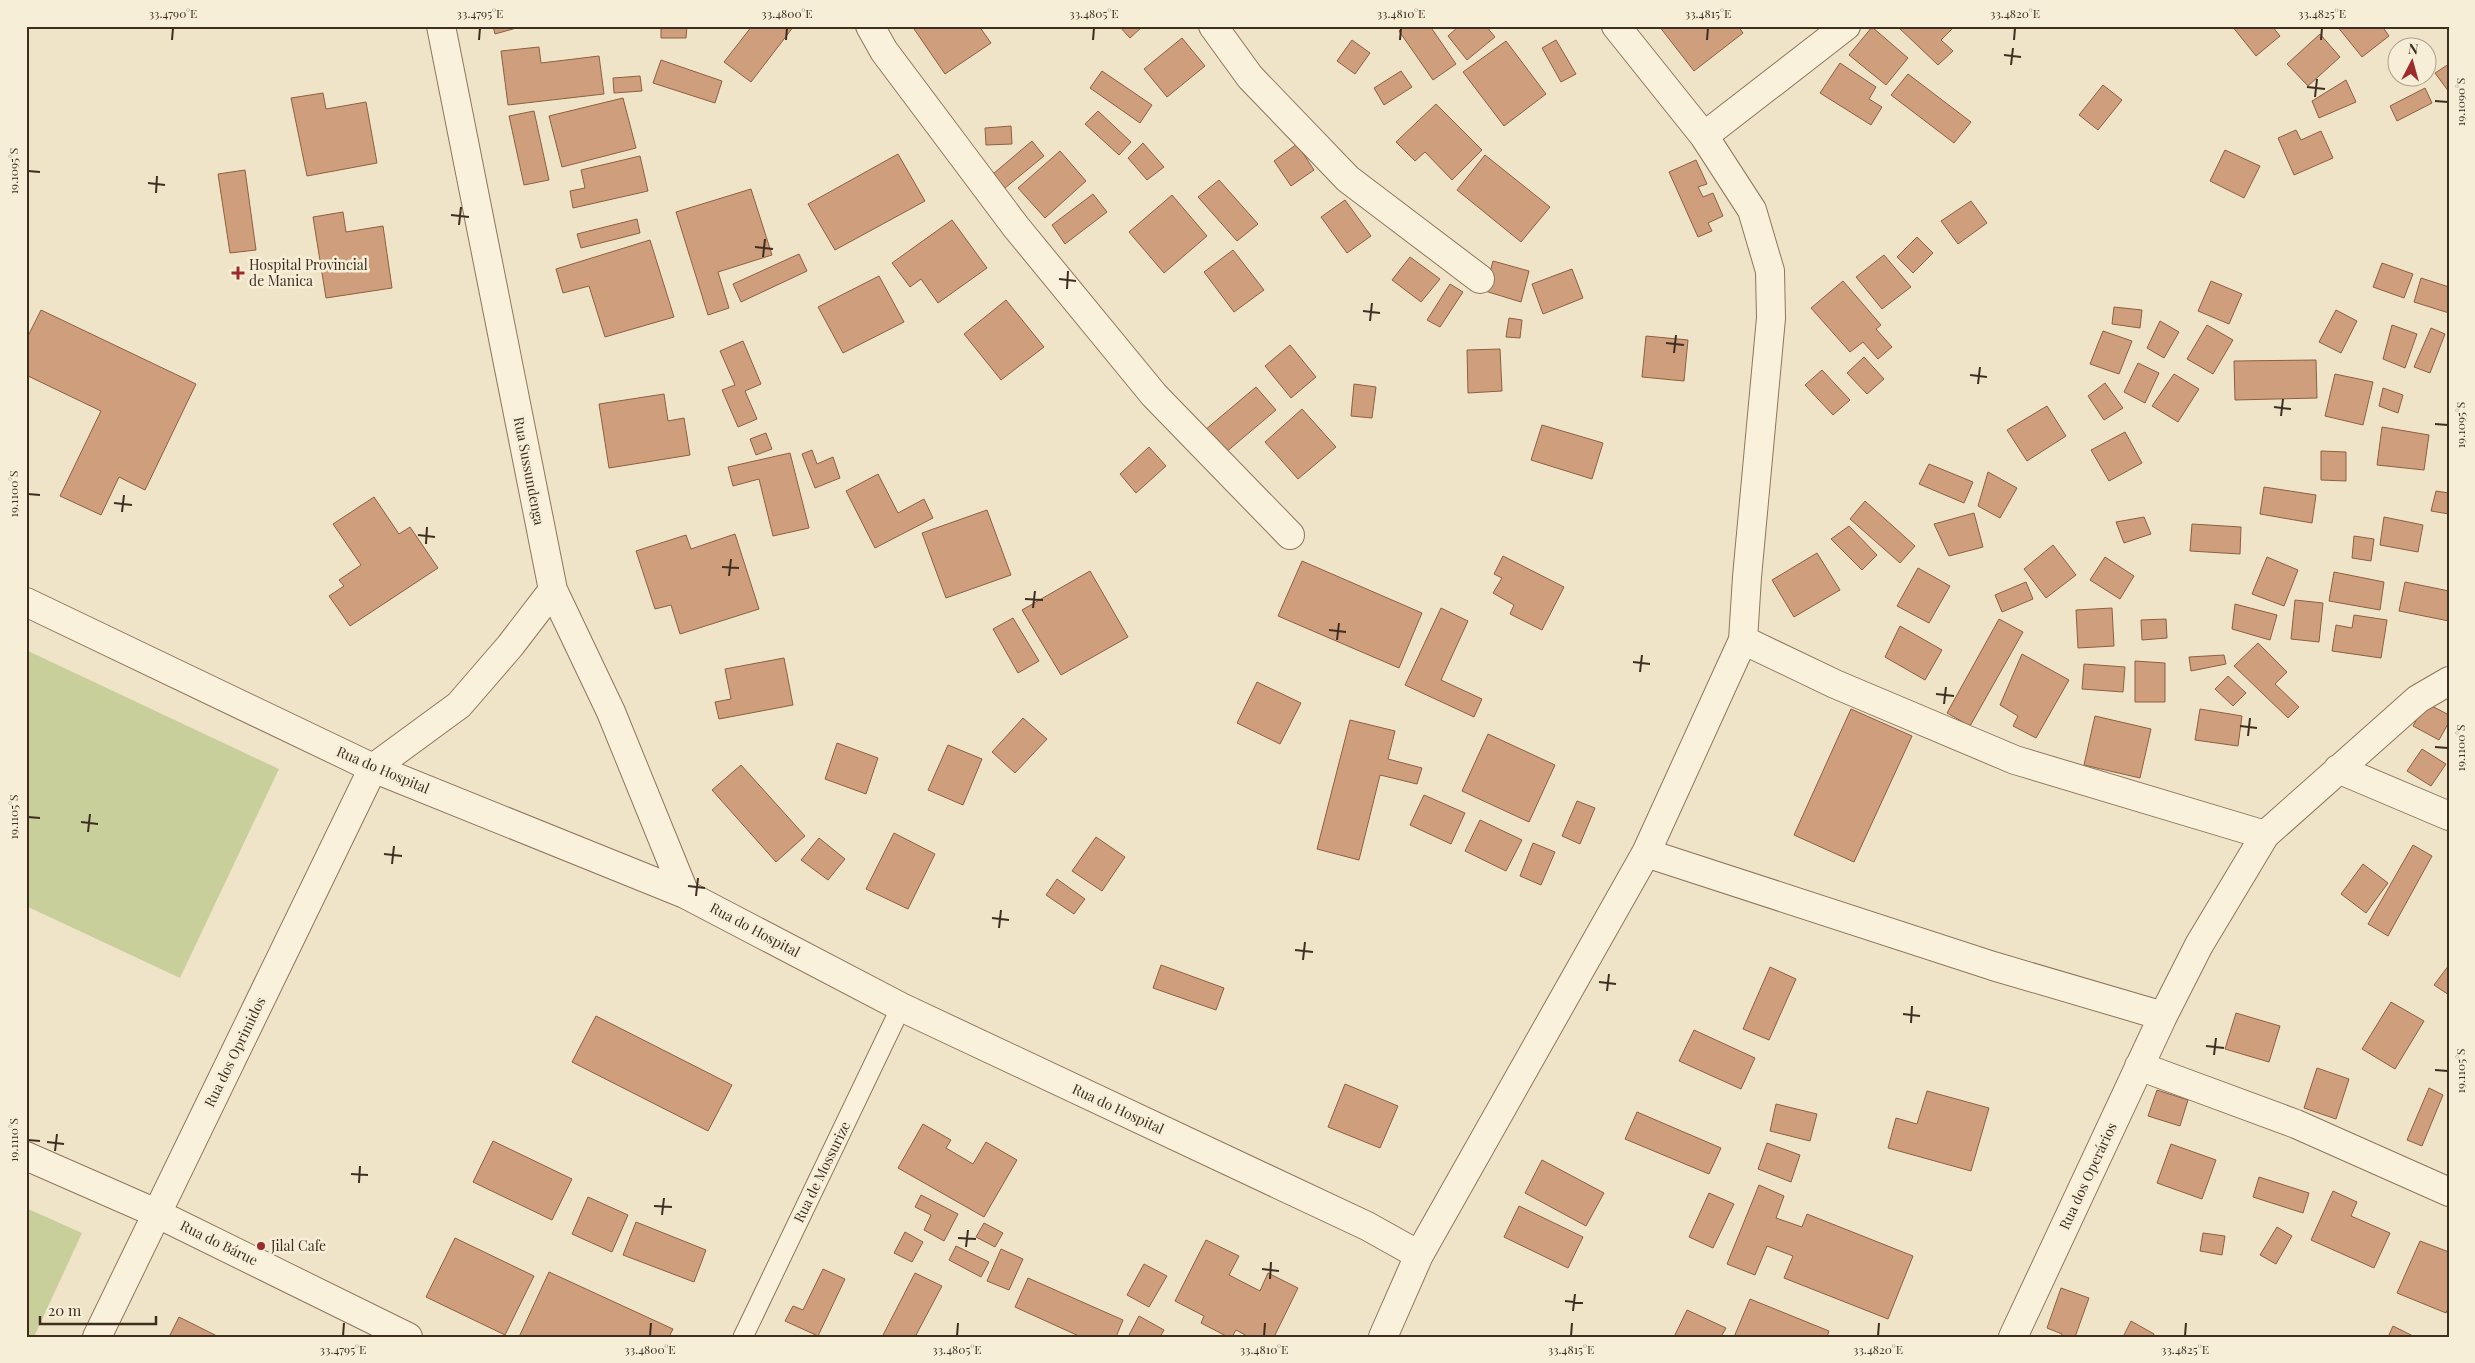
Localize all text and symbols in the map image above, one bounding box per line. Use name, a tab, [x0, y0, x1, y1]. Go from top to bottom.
text: 33.4790°E	[149, 5, 197, 21]
text: 33.4795°E	[457, 5, 503, 21]
text: 33.4800°E	[761, 5, 813, 21]
text: 33.4805°E	[1069, 5, 1119, 21]
text: 33.4810°E	[1377, 5, 1425, 21]
text: 33.4815°E	[1685, 5, 1731, 21]
text: 33.4820°E	[1990, 5, 2040, 21]
text: 33.4825°E	[2298, 5, 2346, 21]
north arrow	[2388, 38, 2438, 88]
text: N	[2407, 39, 2419, 59]
text: 19.1090°S	[2452, 78, 2468, 126]
text: 19.1095°S	[5, 148, 21, 194]
place label: Hospital Provincial de Manica	[249, 255, 368, 290]
marker: Hospital Provincial de Manica	[231, 266, 245, 280]
text: 19.1095°S	[2452, 402, 2468, 448]
street label: Rua Sussundenga	[510, 415, 549, 527]
text: 19.1100°S	[5, 471, 21, 517]
text: 19.1100°S	[2452, 725, 2468, 771]
street label: Rua do Hospital	[334, 741, 433, 798]
text: 19.1105°S	[5, 795, 21, 840]
street label: Rua do Hospital	[707, 898, 804, 961]
street label: Rua dos Oprimidos	[200, 993, 269, 1110]
text: 19.1105°S	[2452, 1049, 2468, 1094]
street label: Rua do Hospital	[1069, 1079, 1167, 1138]
text: 19.1110°S	[5, 1118, 21, 1162]
street label: Rua de Mossurize	[789, 1118, 854, 1226]
street label: Rua dos Operários	[2054, 1119, 2121, 1232]
street label: Rua do Bárue	[177, 1216, 261, 1269]
place label: Jilal Cafe	[270, 1236, 326, 1255]
marker: Jilal Cafe	[255, 1240, 267, 1252]
scale bar	[40, 1293, 156, 1325]
text: 20 m	[48, 1300, 82, 1320]
text: 33.4795°E	[320, 1341, 366, 1357]
text: 33.4800°E	[624, 1341, 676, 1357]
text: 33.4805°E	[932, 1341, 982, 1357]
text: 33.4810°E	[1240, 1341, 1288, 1357]
text: 33.4815°E	[1548, 1341, 1594, 1357]
text: 33.4820°E	[1853, 1341, 1903, 1357]
text: 33.4825°E	[2161, 1341, 2209, 1357]

